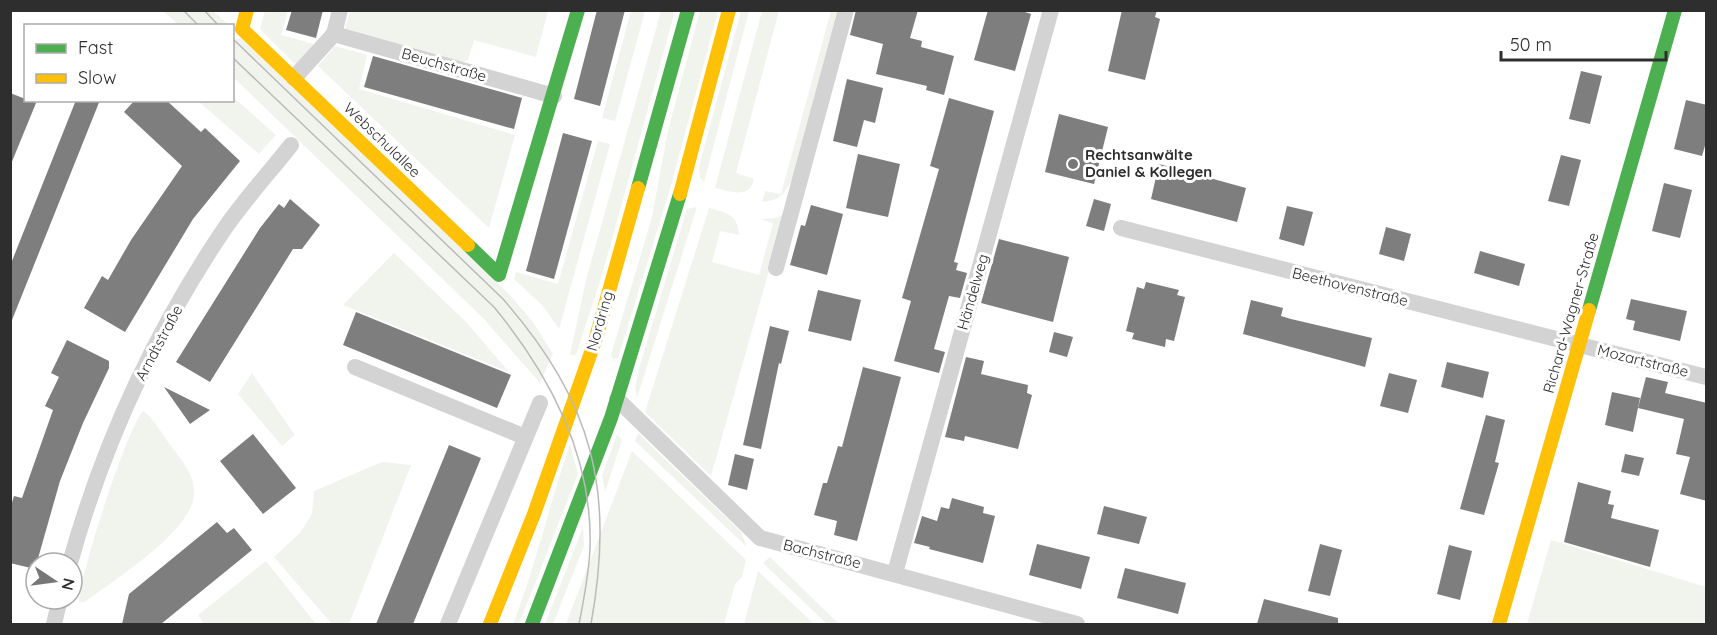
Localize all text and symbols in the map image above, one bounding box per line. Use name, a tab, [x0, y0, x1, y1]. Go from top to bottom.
legend	[24, 24, 234, 102]
scale bar	[1501, 24, 1666, 62]
text: 50 m	[1510, 33, 1552, 56]
text: Fast	[78, 36, 113, 59]
street label: Beuchstraße	[400, 43, 489, 86]
text: Slow	[78, 66, 116, 89]
street label: Webschulallee	[340, 98, 425, 181]
place label: Rechtsanwälte Daniel & Kollegen	[1085, 145, 1212, 181]
marker: Rechtsanwälte Daniel & Kollegen	[1066, 157, 1080, 171]
street label: Richard-Wagner-Straße	[1538, 230, 1603, 395]
street label: Händelweg	[953, 252, 992, 332]
street label: Beethovenstraße	[1290, 263, 1410, 310]
street label: Nordring	[582, 289, 617, 353]
street label: Arndtstraße	[131, 302, 186, 384]
street label: Mozartstraße	[1596, 340, 1691, 381]
street label: Bachstraße	[781, 535, 863, 572]
north arrow	[24, 551, 84, 611]
text: N	[58, 576, 80, 592]

